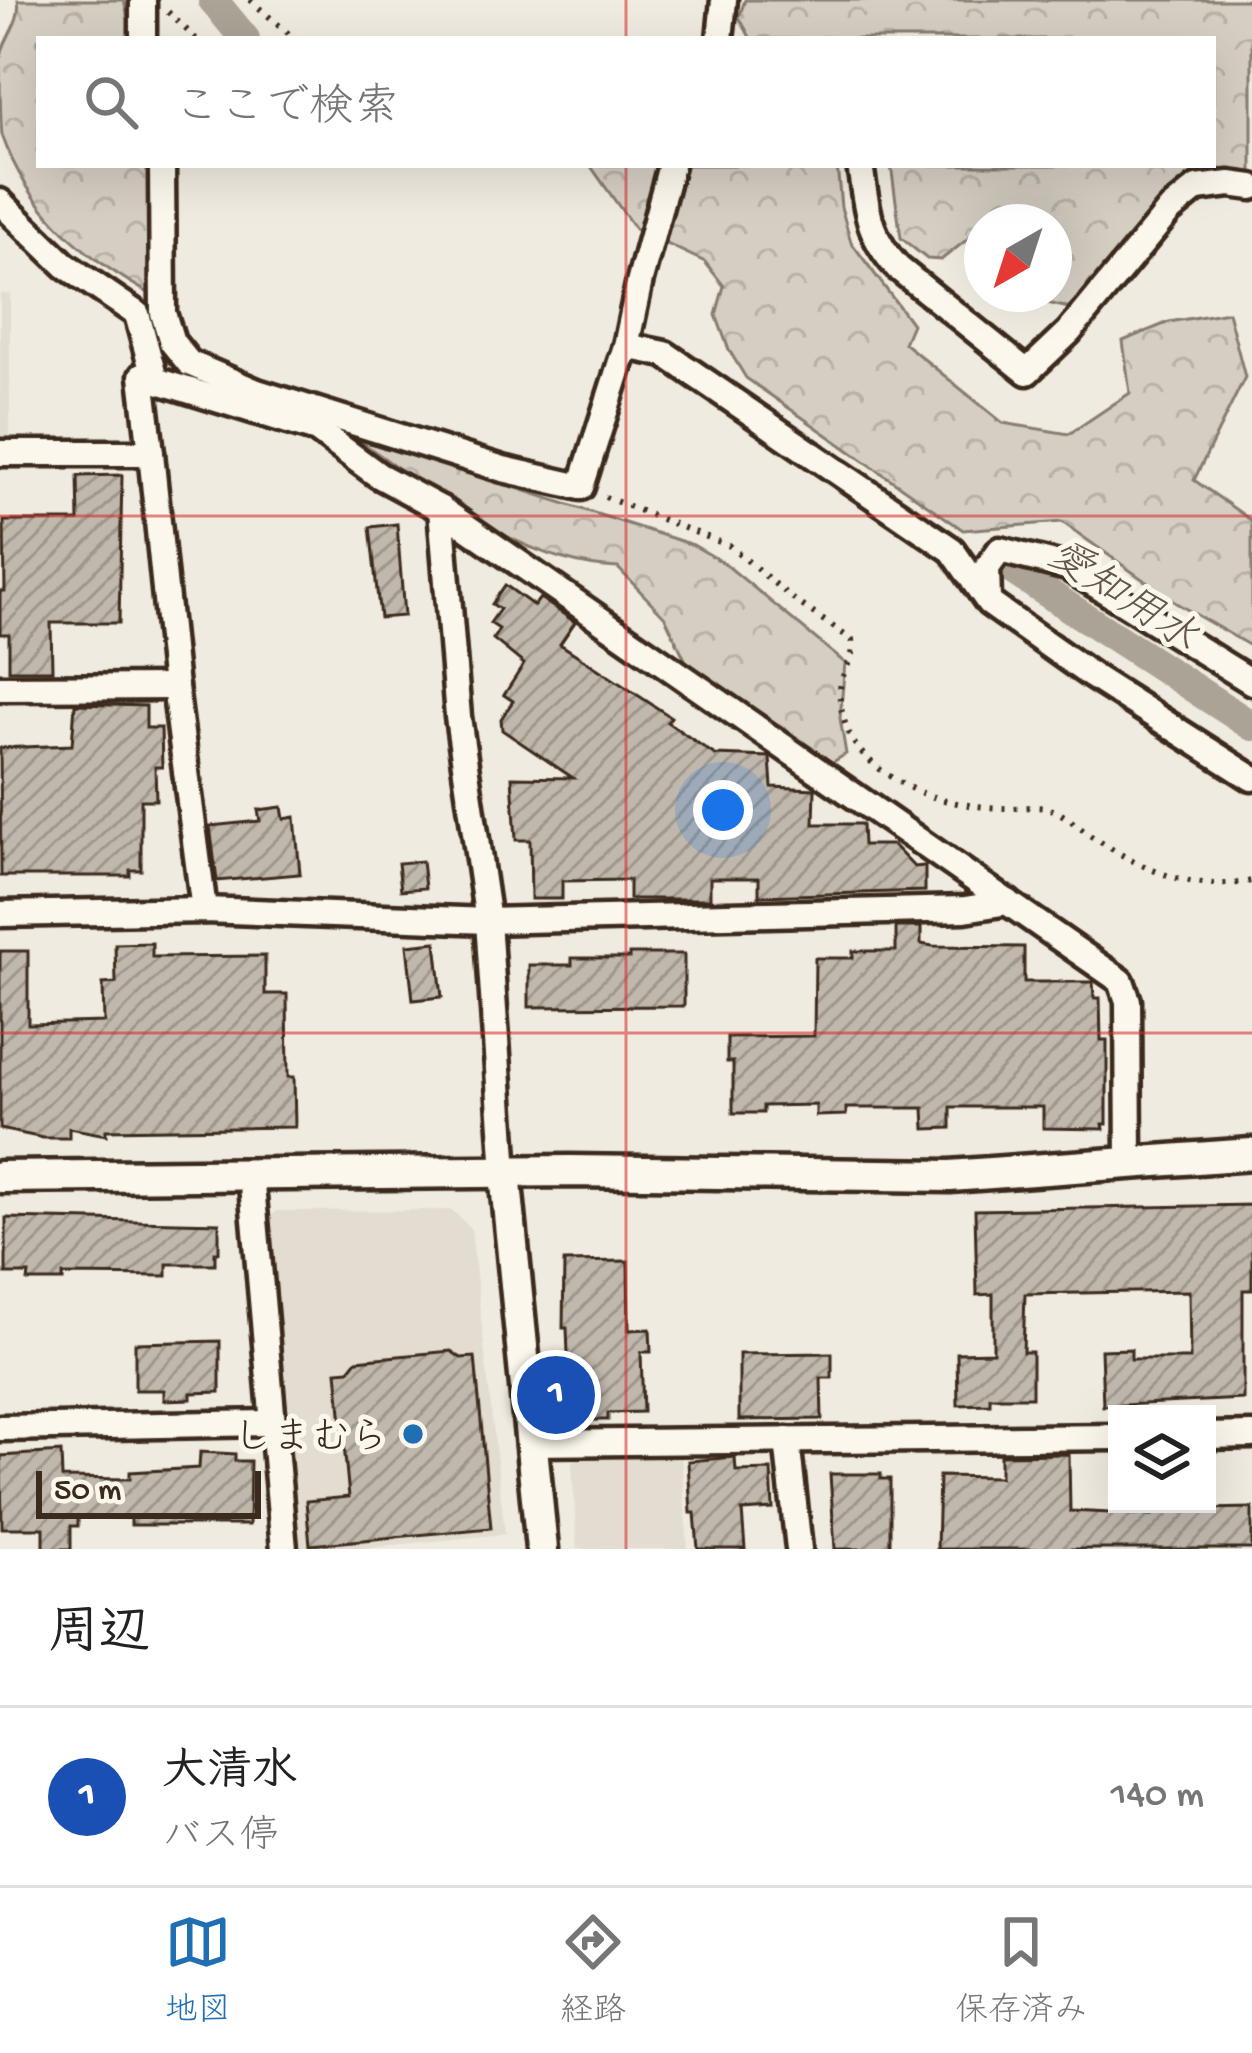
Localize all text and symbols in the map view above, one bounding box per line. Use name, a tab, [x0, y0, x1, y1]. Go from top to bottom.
search box	[36, 36, 1216, 168]
icon: search	[78, 69, 144, 135]
text: ここで検索	[174, 84, 399, 137]
north arrow	[964, 204, 1072, 312]
water label: 愛知用水	[1037, 531, 1206, 666]
your location	[693, 780, 753, 840]
pin: 1	[517, 1350, 595, 1440]
map controls	[1108, 1405, 1216, 1513]
button: layers	[1108, 1405, 1216, 1513]
place label: しまむら	[233, 1418, 389, 1464]
marker: しまむら	[400, 1421, 426, 1447]
scale bar	[36, 1465, 261, 1518]
text: 50 m	[54, 1473, 121, 1511]
text: 周辺	[48, 1607, 150, 1667]
text: 大清水	[162, 1748, 297, 1801]
text: 1	[79, 1774, 95, 1820]
text: 140 m	[1111, 1774, 1204, 1820]
text: バス停	[162, 1816, 279, 1862]
tab: 地図	[165, 1909, 231, 2032]
tab: 経路	[560, 1909, 626, 2032]
tab: 保存済み	[955, 1909, 1087, 2032]

